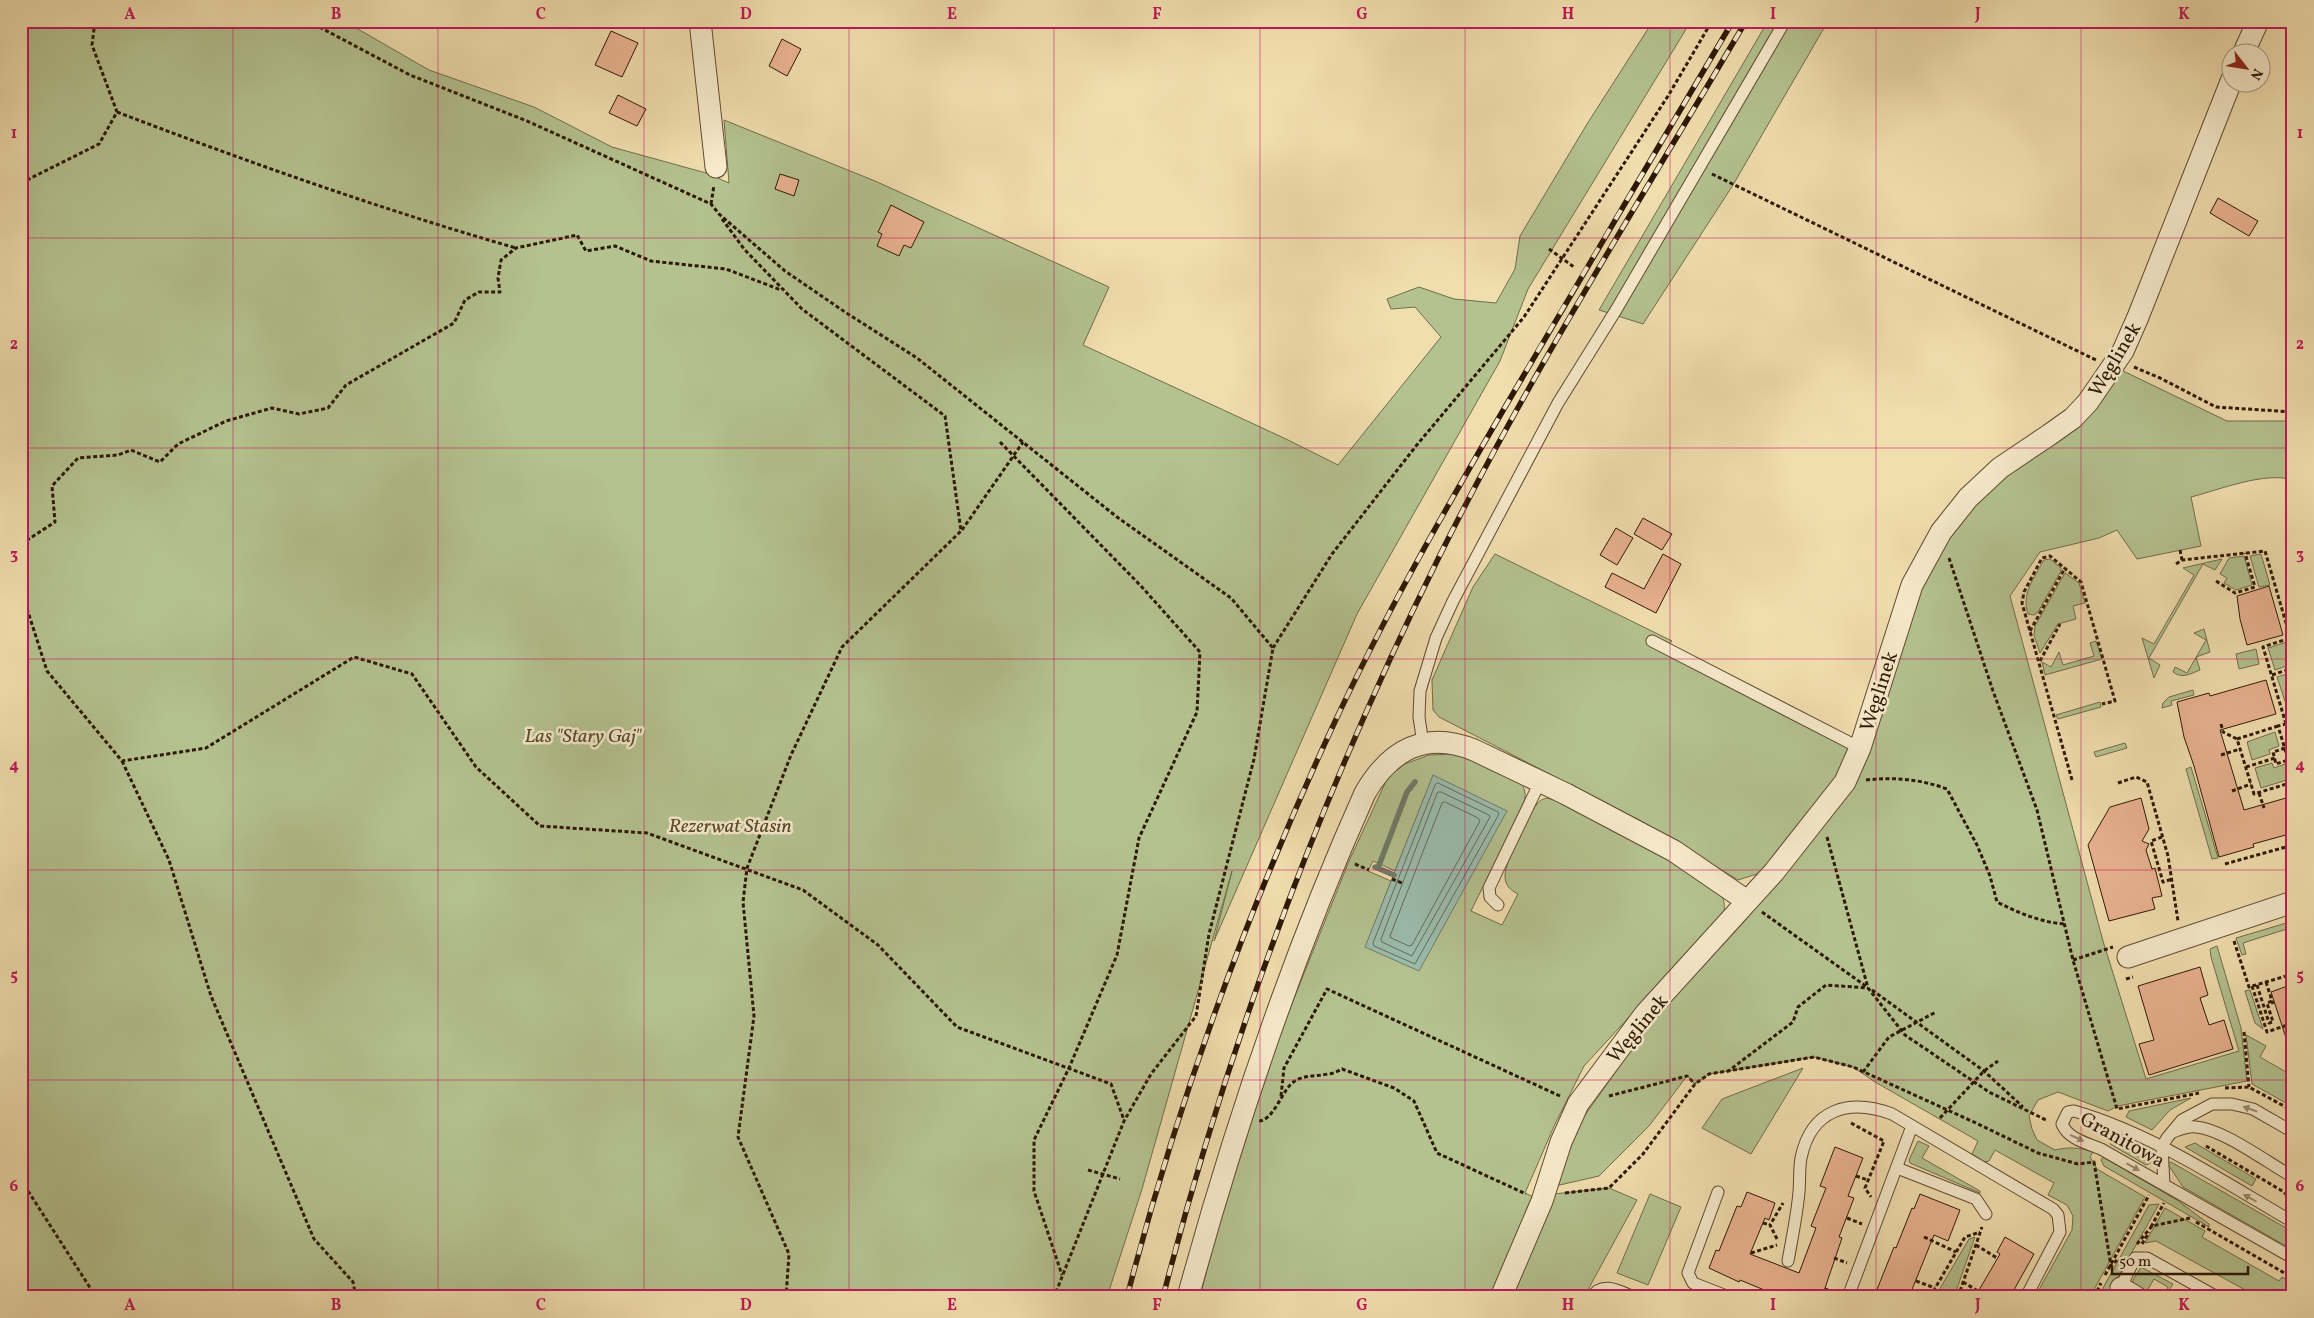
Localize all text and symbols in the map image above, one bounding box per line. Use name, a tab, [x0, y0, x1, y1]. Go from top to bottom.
text: A	[124, 4, 136, 26]
text: B	[331, 4, 342, 26]
text: C	[536, 4, 546, 26]
text: D	[740, 4, 752, 26]
text: E	[947, 4, 957, 26]
text: F	[1152, 4, 1162, 26]
text: G	[1356, 4, 1368, 26]
text: H	[1562, 4, 1574, 26]
text: I	[1770, 4, 1776, 26]
text: J	[1974, 4, 1981, 26]
text: K	[2178, 4, 2190, 26]
north arrow	[2222, 42, 2272, 92]
text: N	[2245, 65, 2267, 83]
text: 1	[11, 123, 17, 145]
text: 1	[2297, 123, 2303, 145]
street label: Węglinek	[2082, 317, 2149, 403]
text: 2	[10, 334, 18, 356]
text: 2	[2296, 334, 2304, 356]
text: 3	[10, 544, 18, 566]
text: 3	[2296, 544, 2304, 566]
street label: Węglinek	[1854, 648, 1906, 735]
park label: Las "Stary Gaj"	[524, 723, 643, 751]
text: 4	[9, 755, 19, 777]
text: 4	[2295, 755, 2305, 777]
park label: Rezerwat Stasin	[669, 813, 792, 841]
text: 5	[10, 965, 18, 987]
text: 5	[2296, 965, 2304, 987]
street label: Węglinek	[1601, 989, 1676, 1070]
one-way arrow	[2242, 1105, 2257, 1113]
street label: Granitowa	[2074, 1106, 2170, 1176]
one-way arrow	[2070, 1134, 2085, 1142]
one-way arrow	[2126, 1162, 2139, 1171]
text: 6	[10, 1176, 19, 1198]
text: 6	[2296, 1176, 2305, 1198]
one-way arrow	[2244, 1193, 2257, 1202]
scale bar	[2112, 1243, 2248, 1275]
text: 50 m	[2119, 1252, 2151, 1273]
text: A	[124, 1295, 136, 1317]
text: B	[331, 1295, 342, 1317]
text: C	[536, 1295, 546, 1317]
text: D	[740, 1295, 752, 1317]
text: E	[947, 1295, 957, 1317]
text: F	[1152, 1295, 1162, 1317]
text: G	[1356, 1295, 1368, 1317]
text: H	[1562, 1295, 1574, 1317]
text: I	[1770, 1295, 1776, 1317]
text: J	[1974, 1295, 1981, 1317]
text: K	[2178, 1295, 2190, 1317]

